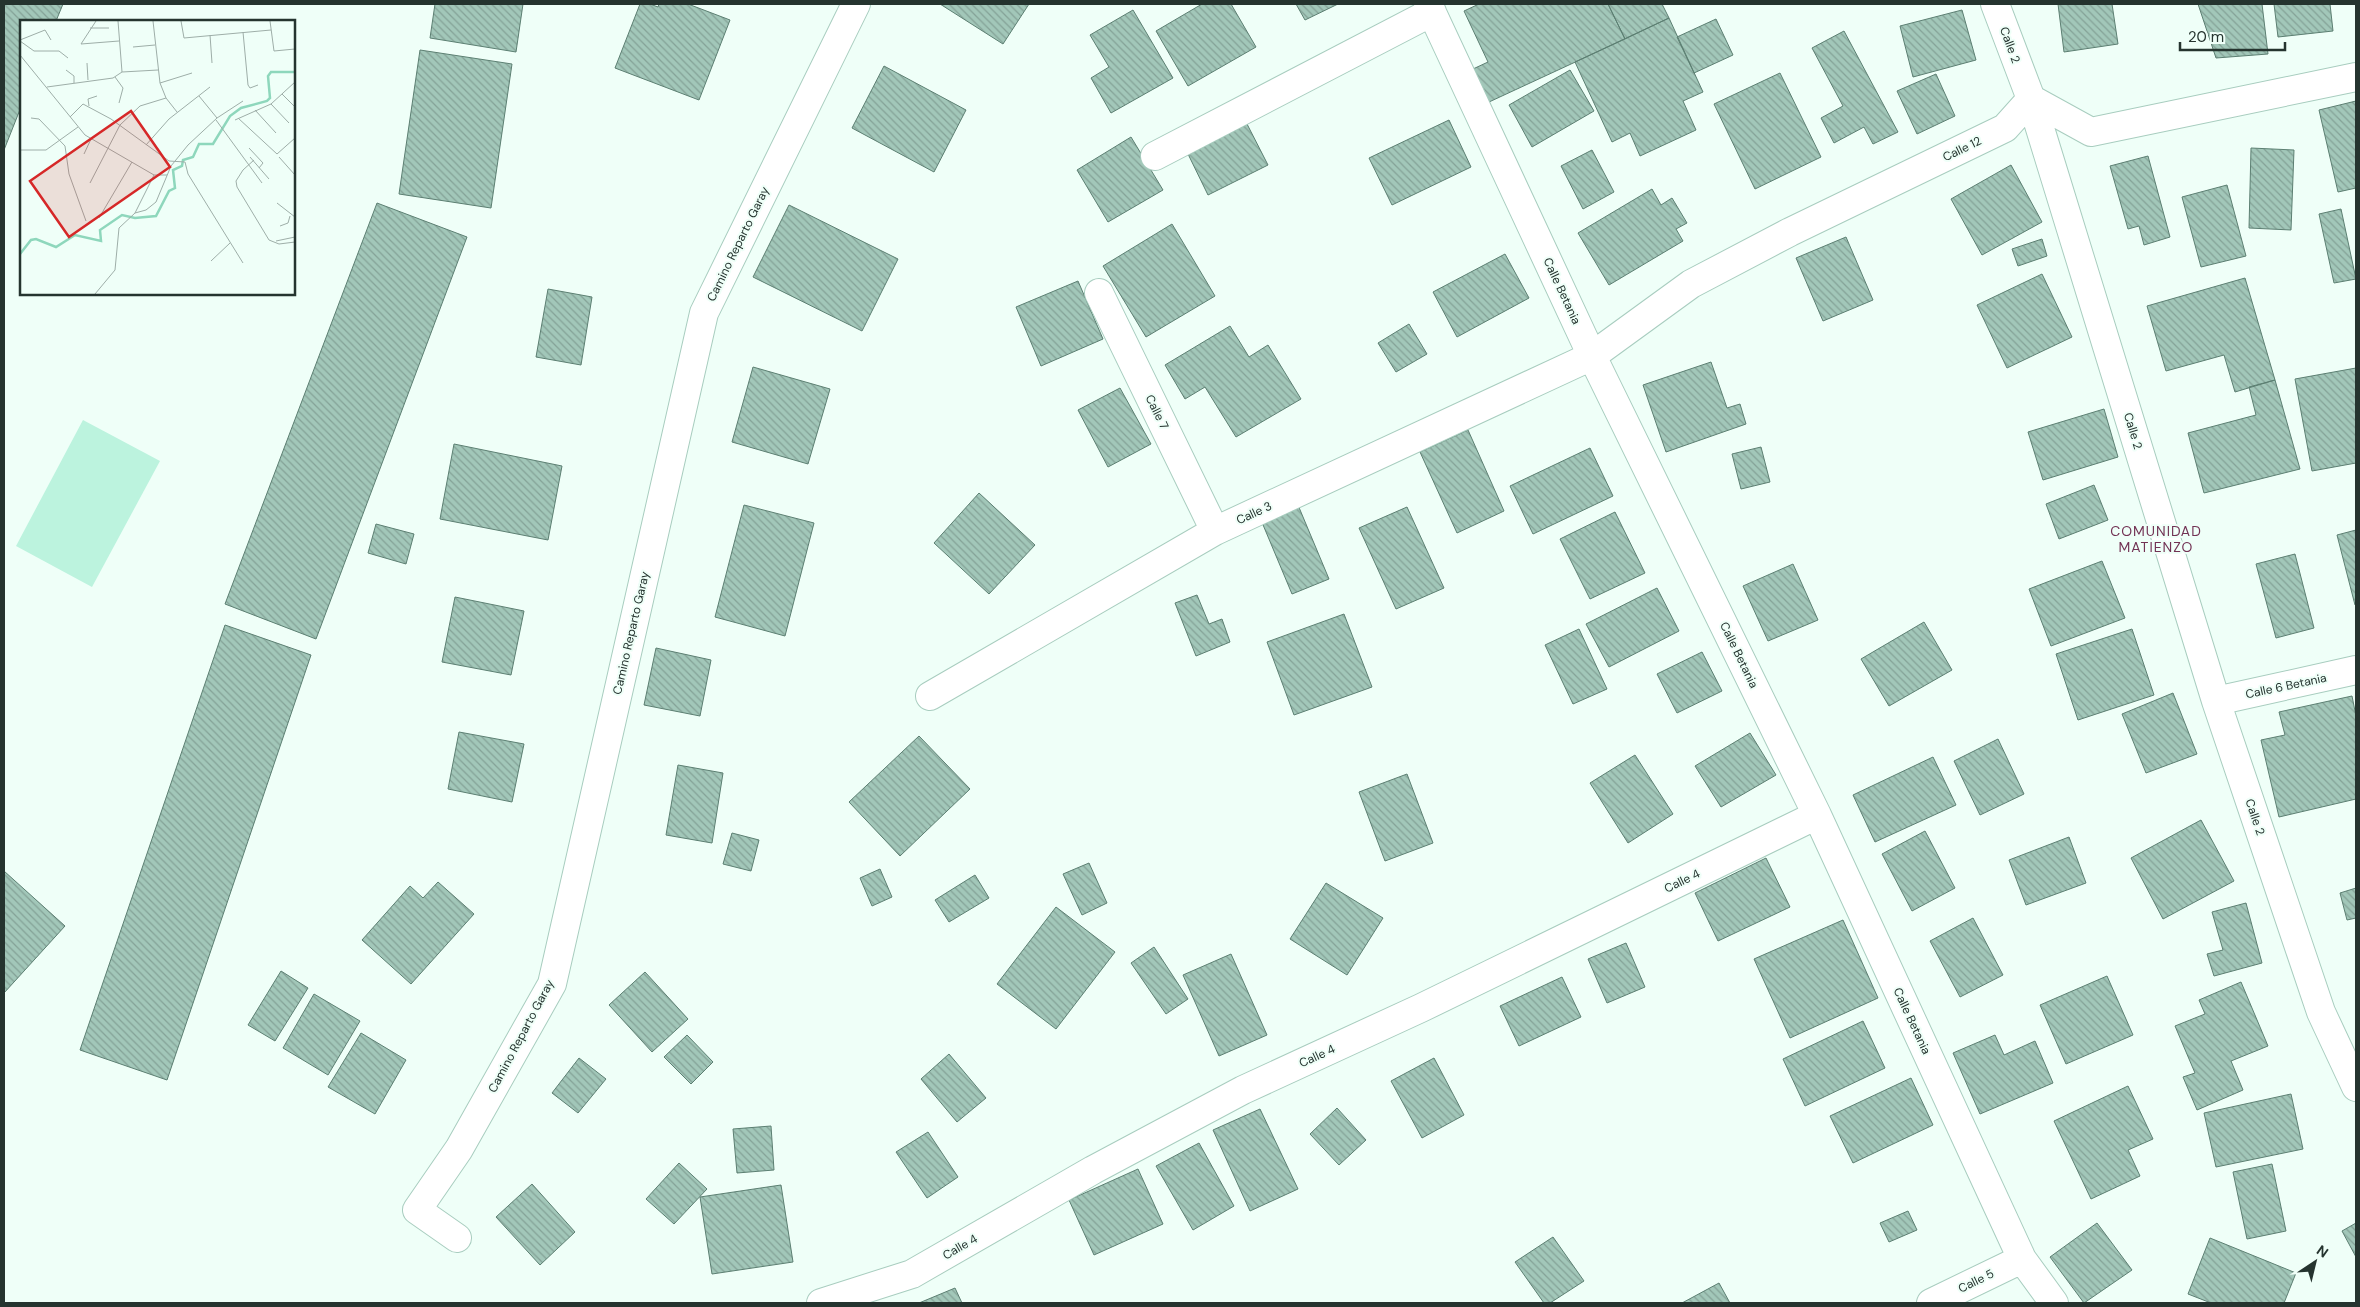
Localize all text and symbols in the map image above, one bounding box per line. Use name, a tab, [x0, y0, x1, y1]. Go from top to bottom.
inset map	[20, 20, 295, 295]
scale bar	[2180, 20, 2285, 52]
street label: Calle 2	[1996, 25, 2024, 65]
text: 20 m	[2188, 27, 2224, 47]
street label: Calle 12	[1940, 133, 1984, 165]
street label: Camino Reparto Garay	[703, 184, 773, 304]
street label: Calle Betania	[1540, 255, 1584, 327]
street label: Calle 7	[1142, 392, 1172, 432]
street label: Calle 2	[2120, 411, 2146, 451]
street label: Calle 3	[1234, 498, 1274, 528]
district label: COMUNIDAD MATIENZO	[2110, 522, 2202, 556]
street label: Camino Reparto Garay	[609, 570, 653, 696]
street label: Calle Betania	[1716, 619, 1762, 691]
street label: Calle 6 Betania	[2244, 670, 2328, 702]
street label: Calle 2	[2241, 797, 2269, 837]
street label: Calle 4	[1662, 866, 1702, 896]
street label: Camino Reparto Garay	[484, 976, 558, 1095]
street label: Calle Betania	[1890, 985, 1934, 1057]
street label: Calle 4	[1296, 1041, 1338, 1071]
street label: Calle 4	[940, 1231, 980, 1263]
north arrow	[2290, 1237, 2340, 1287]
text: N	[2313, 1241, 2332, 1262]
street label: Calle 5	[1956, 1266, 1996, 1296]

